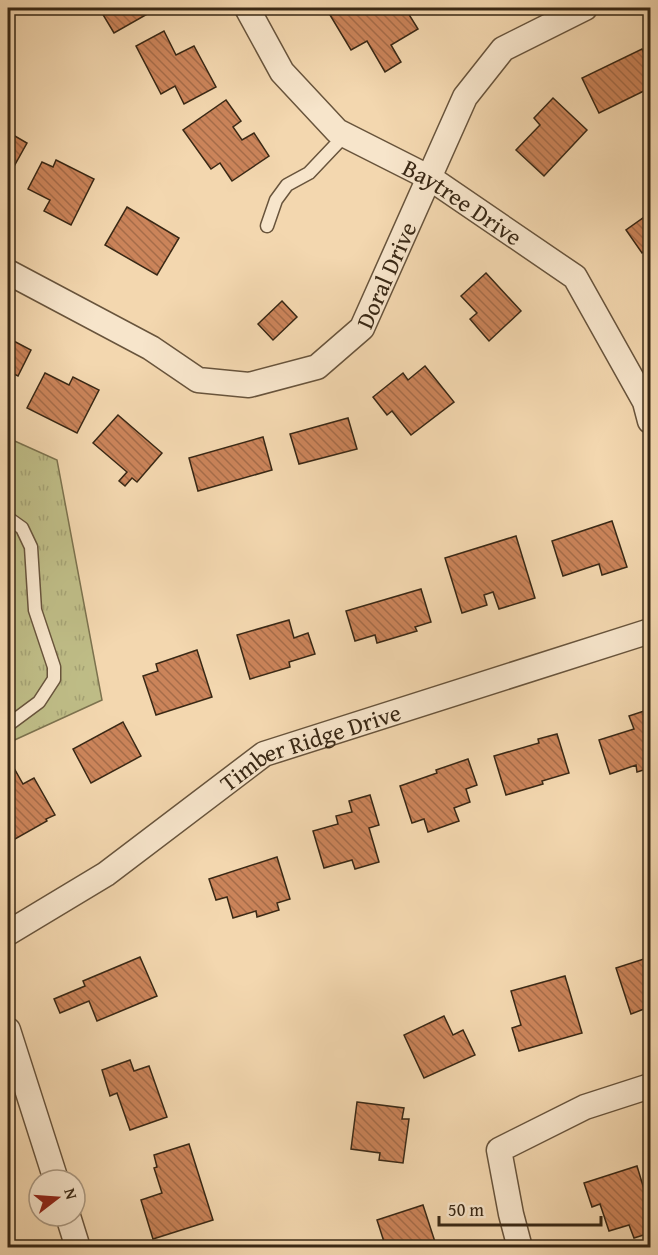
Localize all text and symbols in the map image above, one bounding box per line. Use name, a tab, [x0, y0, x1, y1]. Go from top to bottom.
street label: Baytree Drive	[397, 150, 529, 254]
street label: Doral Drive	[347, 216, 425, 334]
street label: Timber Ridge Drive	[212, 694, 405, 799]
north arrow	[27, 1168, 87, 1228]
text: N	[58, 1185, 84, 1203]
scale bar	[439, 1189, 601, 1227]
text: 50 m	[448, 1196, 484, 1223]

